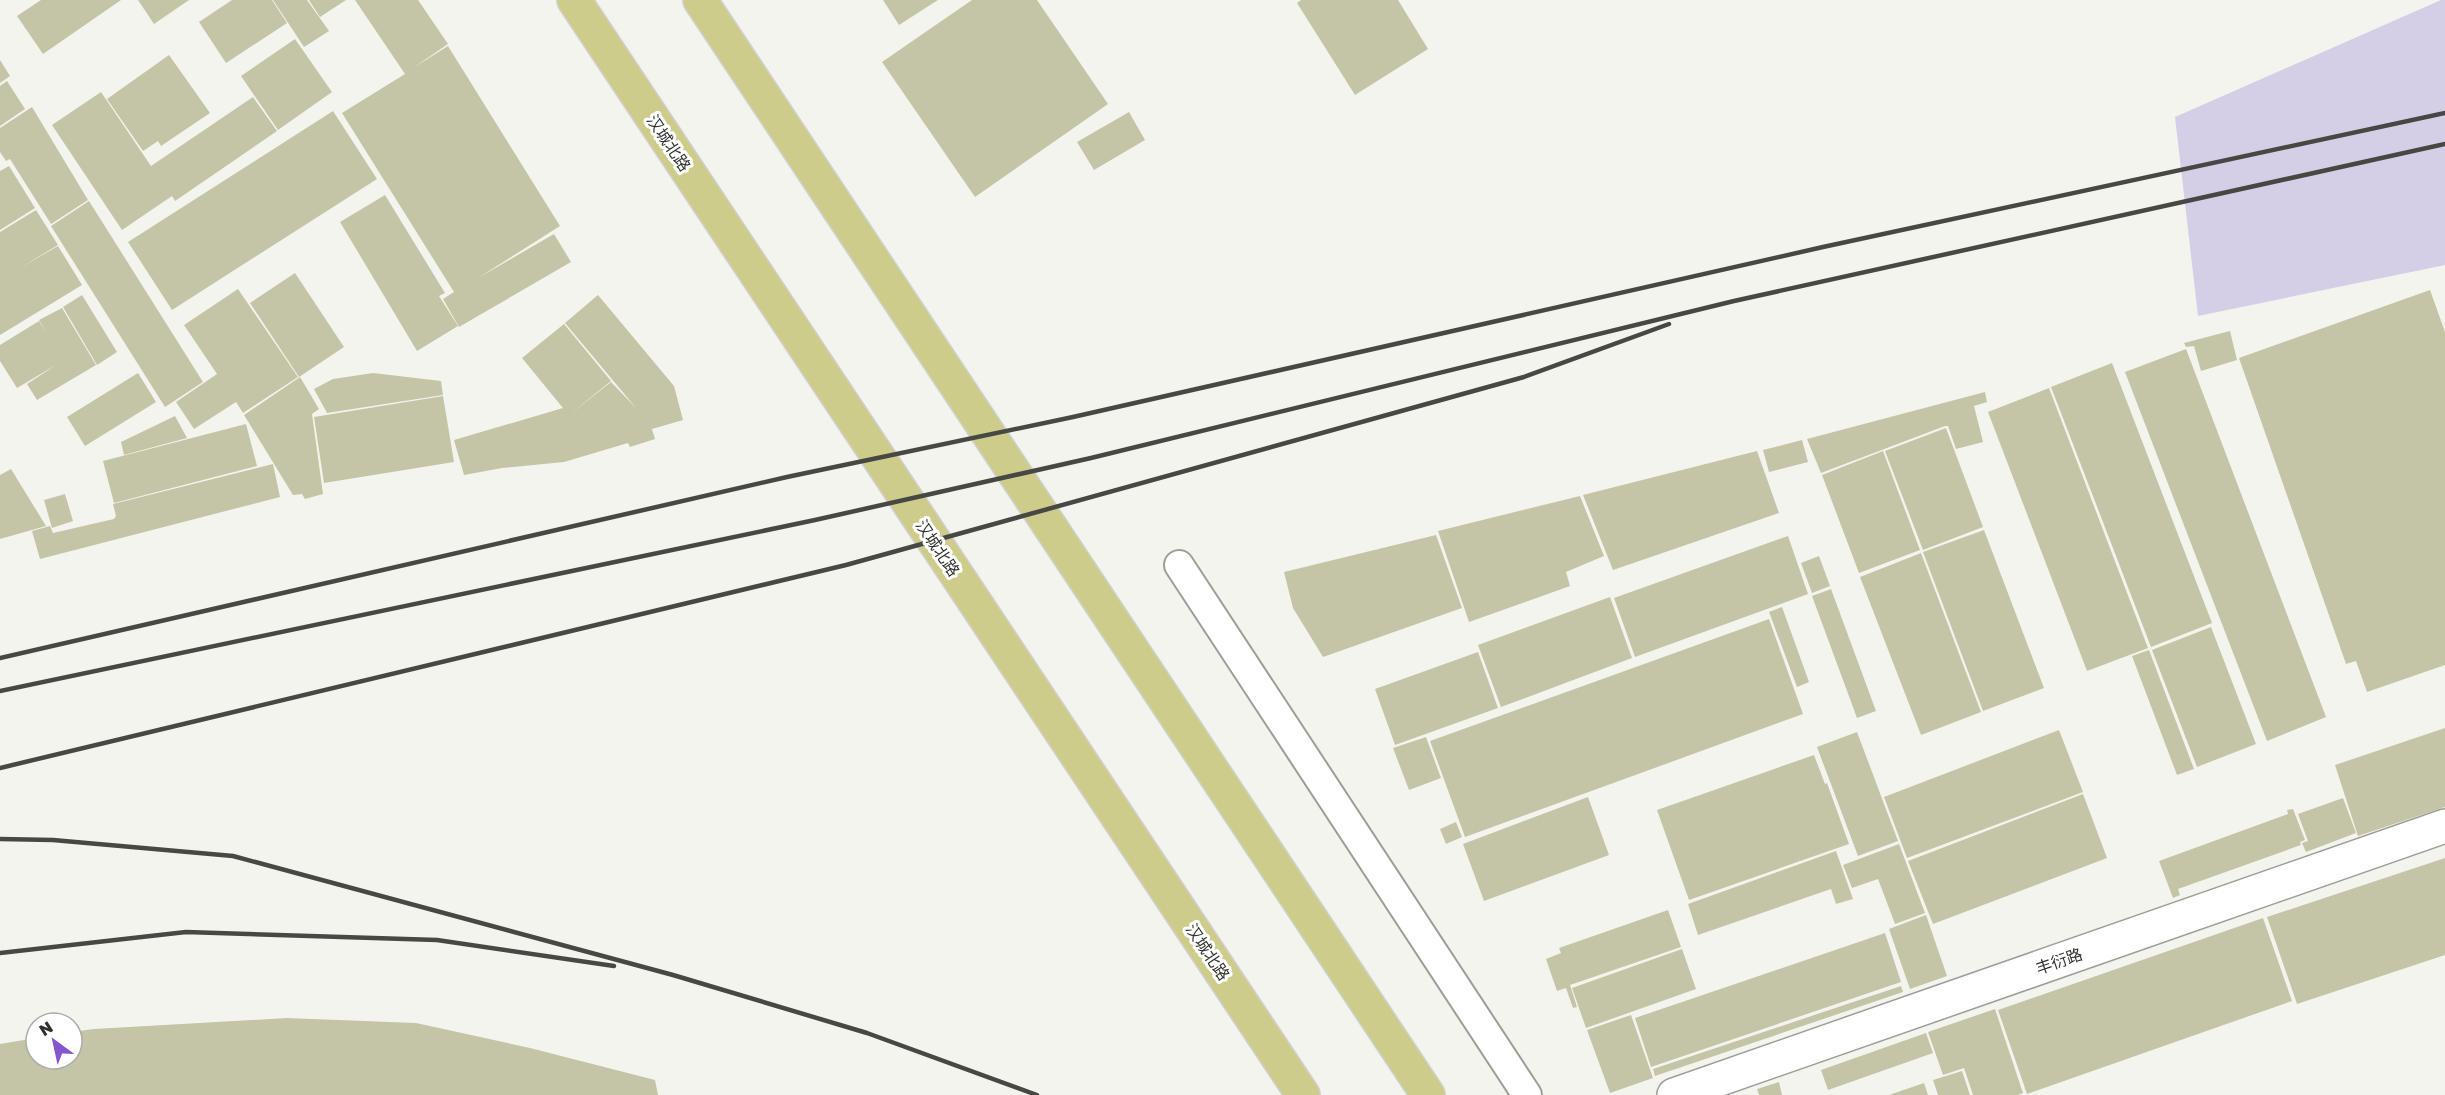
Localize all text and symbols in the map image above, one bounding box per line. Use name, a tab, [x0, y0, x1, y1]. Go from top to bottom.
street label: 汉城北路	[643, 111, 695, 175]
street label: 汉城北路	[912, 516, 964, 580]
street label: 汉城北路	[1182, 920, 1234, 984]
street label: 丰衍路	[2033, 944, 2085, 978]
north arrow	[24, 1011, 84, 1071]
text: N	[35, 1017, 56, 1040]

